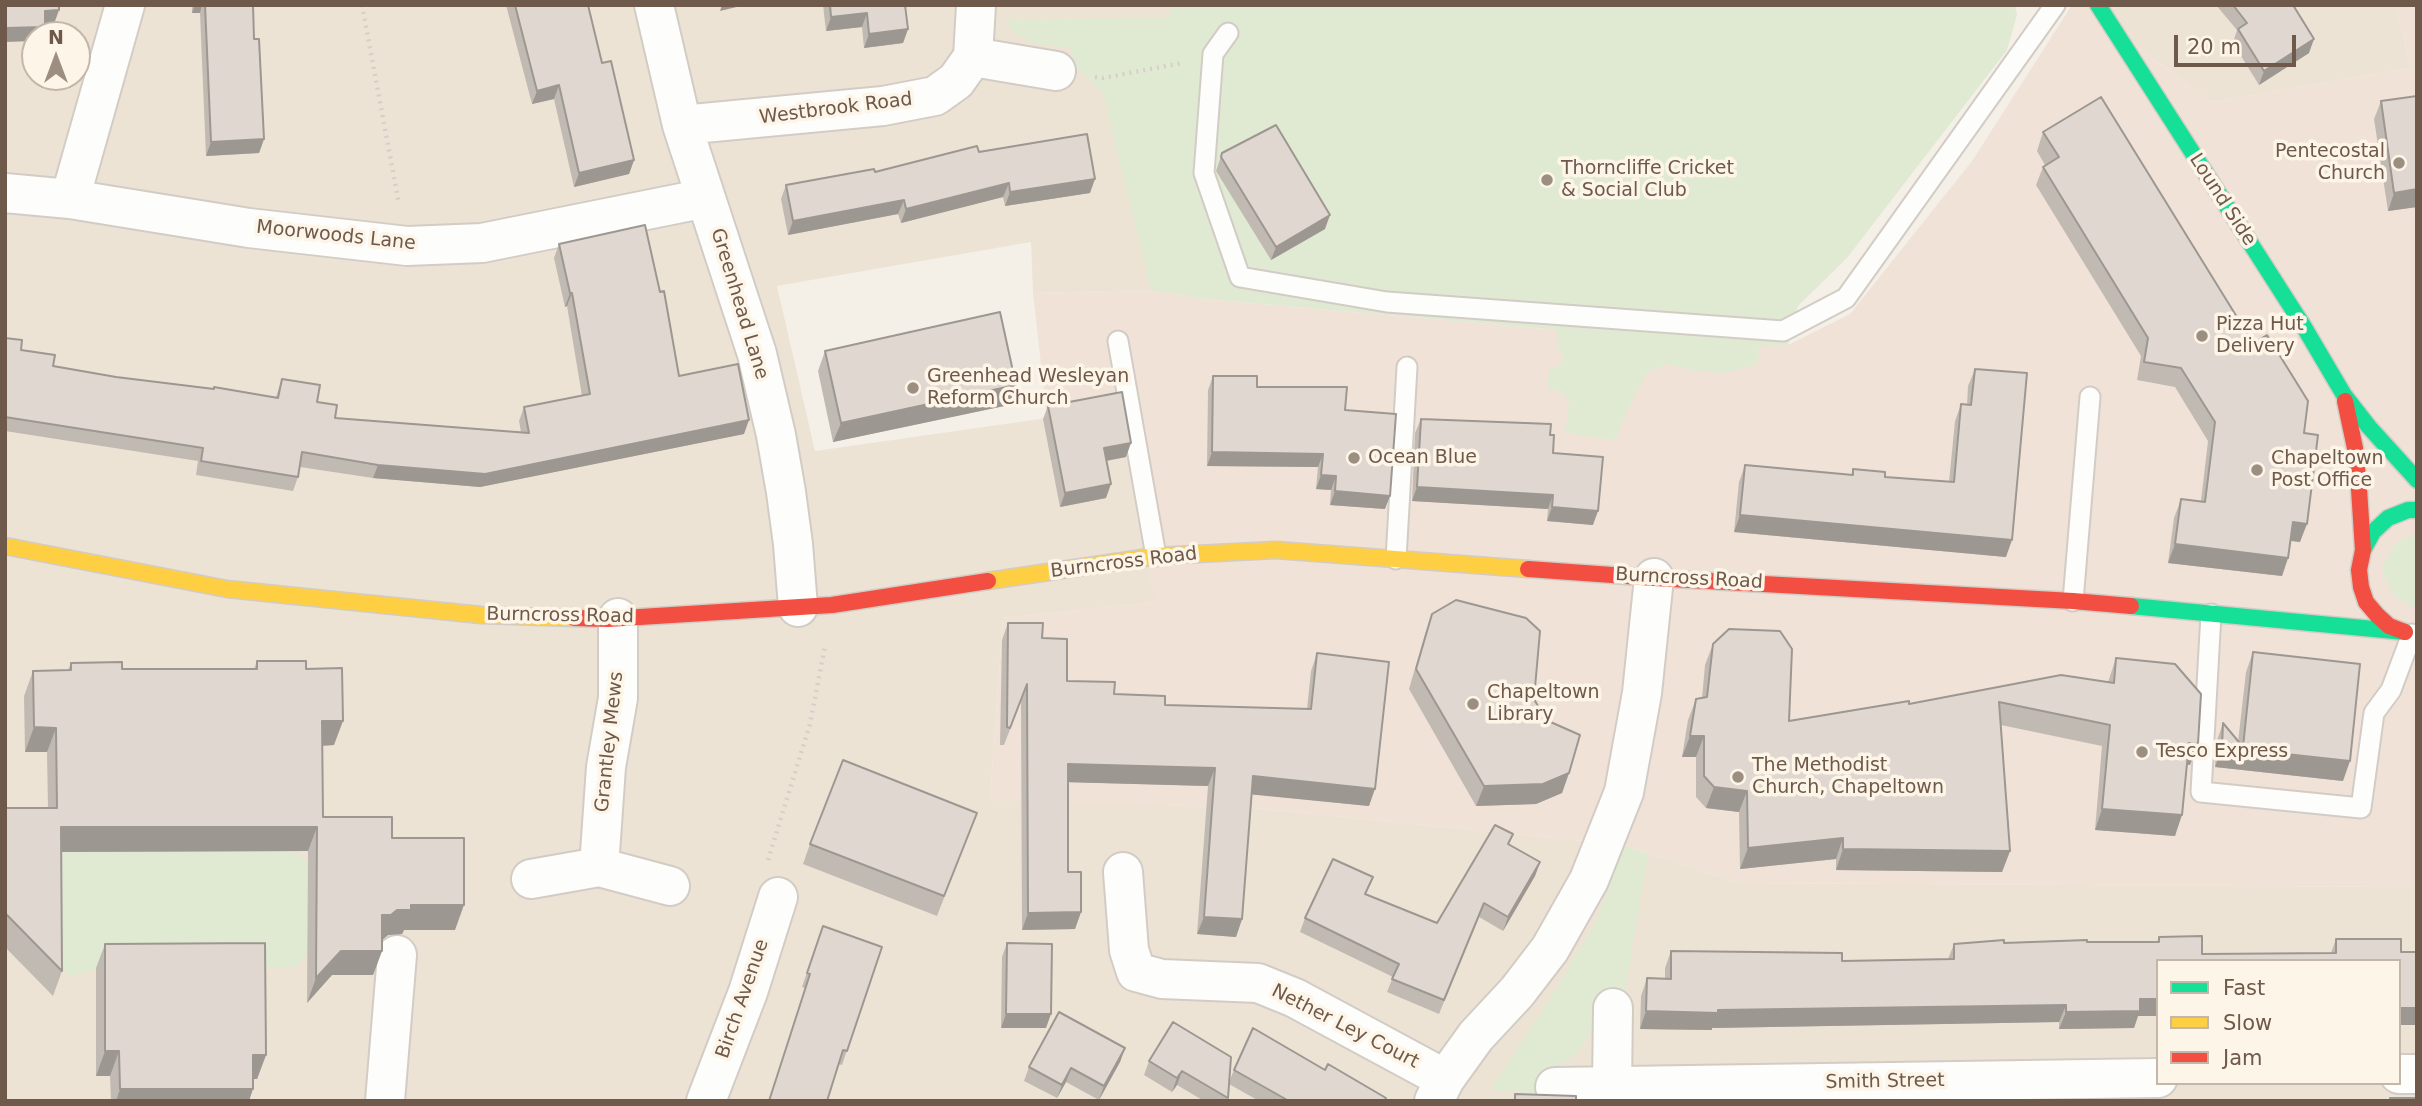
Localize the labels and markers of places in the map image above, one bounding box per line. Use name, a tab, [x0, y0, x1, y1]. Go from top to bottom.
place label: Pentecostal Church	[2275, 141, 2385, 185]
marker: Pentecostal Church	[2391, 155, 2407, 171]
place label: Thorncliffe Cricket & Social Club	[1561, 158, 1734, 202]
marker: Thorncliffe Cricket & Social Club	[1539, 172, 1555, 188]
place label: Pizza Hut Delivery	[2216, 314, 2304, 358]
marker: Pizza Hut Delivery	[2194, 328, 2210, 344]
place label: Greenhead Wesleyan Reform Church	[927, 366, 1129, 410]
marker: Greenhead Wesleyan Reform Church	[905, 380, 921, 396]
place label: Ocean Blue	[1368, 447, 1477, 469]
place label: Chapeltown Post Office	[2271, 448, 2384, 492]
marker: Ocean Blue	[1346, 450, 1362, 466]
marker: Chapeltown Post Office	[2249, 462, 2265, 478]
place label: Chapeltown Library	[1487, 682, 1600, 726]
marker: Chapeltown Library	[1465, 696, 1481, 712]
place label: Tesco Express	[2156, 741, 2288, 763]
marker: Tesco Express	[2134, 744, 2150, 760]
place label: The Methodist Church, Chapeltown	[1752, 755, 1944, 799]
marker: The Methodist Church, Chapeltown	[1730, 769, 1746, 785]

